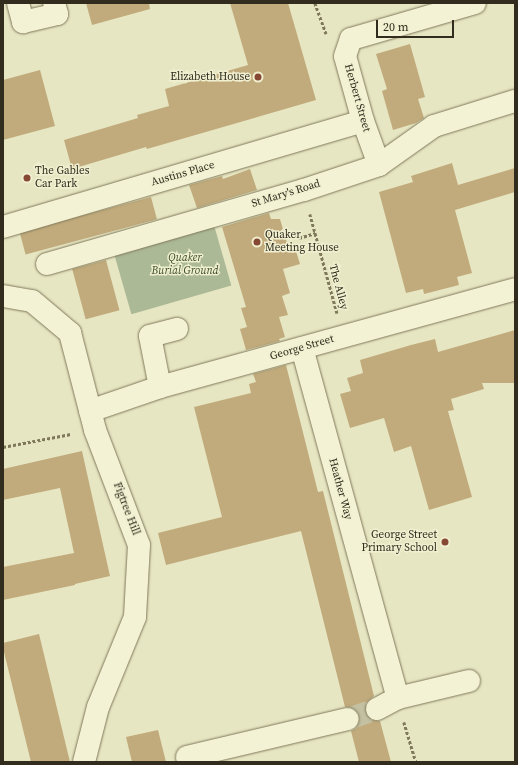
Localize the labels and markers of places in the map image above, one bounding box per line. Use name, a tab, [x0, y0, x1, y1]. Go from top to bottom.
place label: Elizabeth House	[170, 70, 250, 84]
marker: Elizabeth House	[253, 72, 263, 82]
place label: The Gables Car Park	[35, 165, 89, 191]
marker: The Gables Car Park	[22, 173, 32, 183]
place label: Quaker Meeting House	[265, 229, 339, 255]
marker: Quaker Meeting House	[252, 237, 262, 247]
place label: George Street Primary School	[362, 529, 437, 555]
marker: George Street Primary School	[440, 537, 450, 547]

